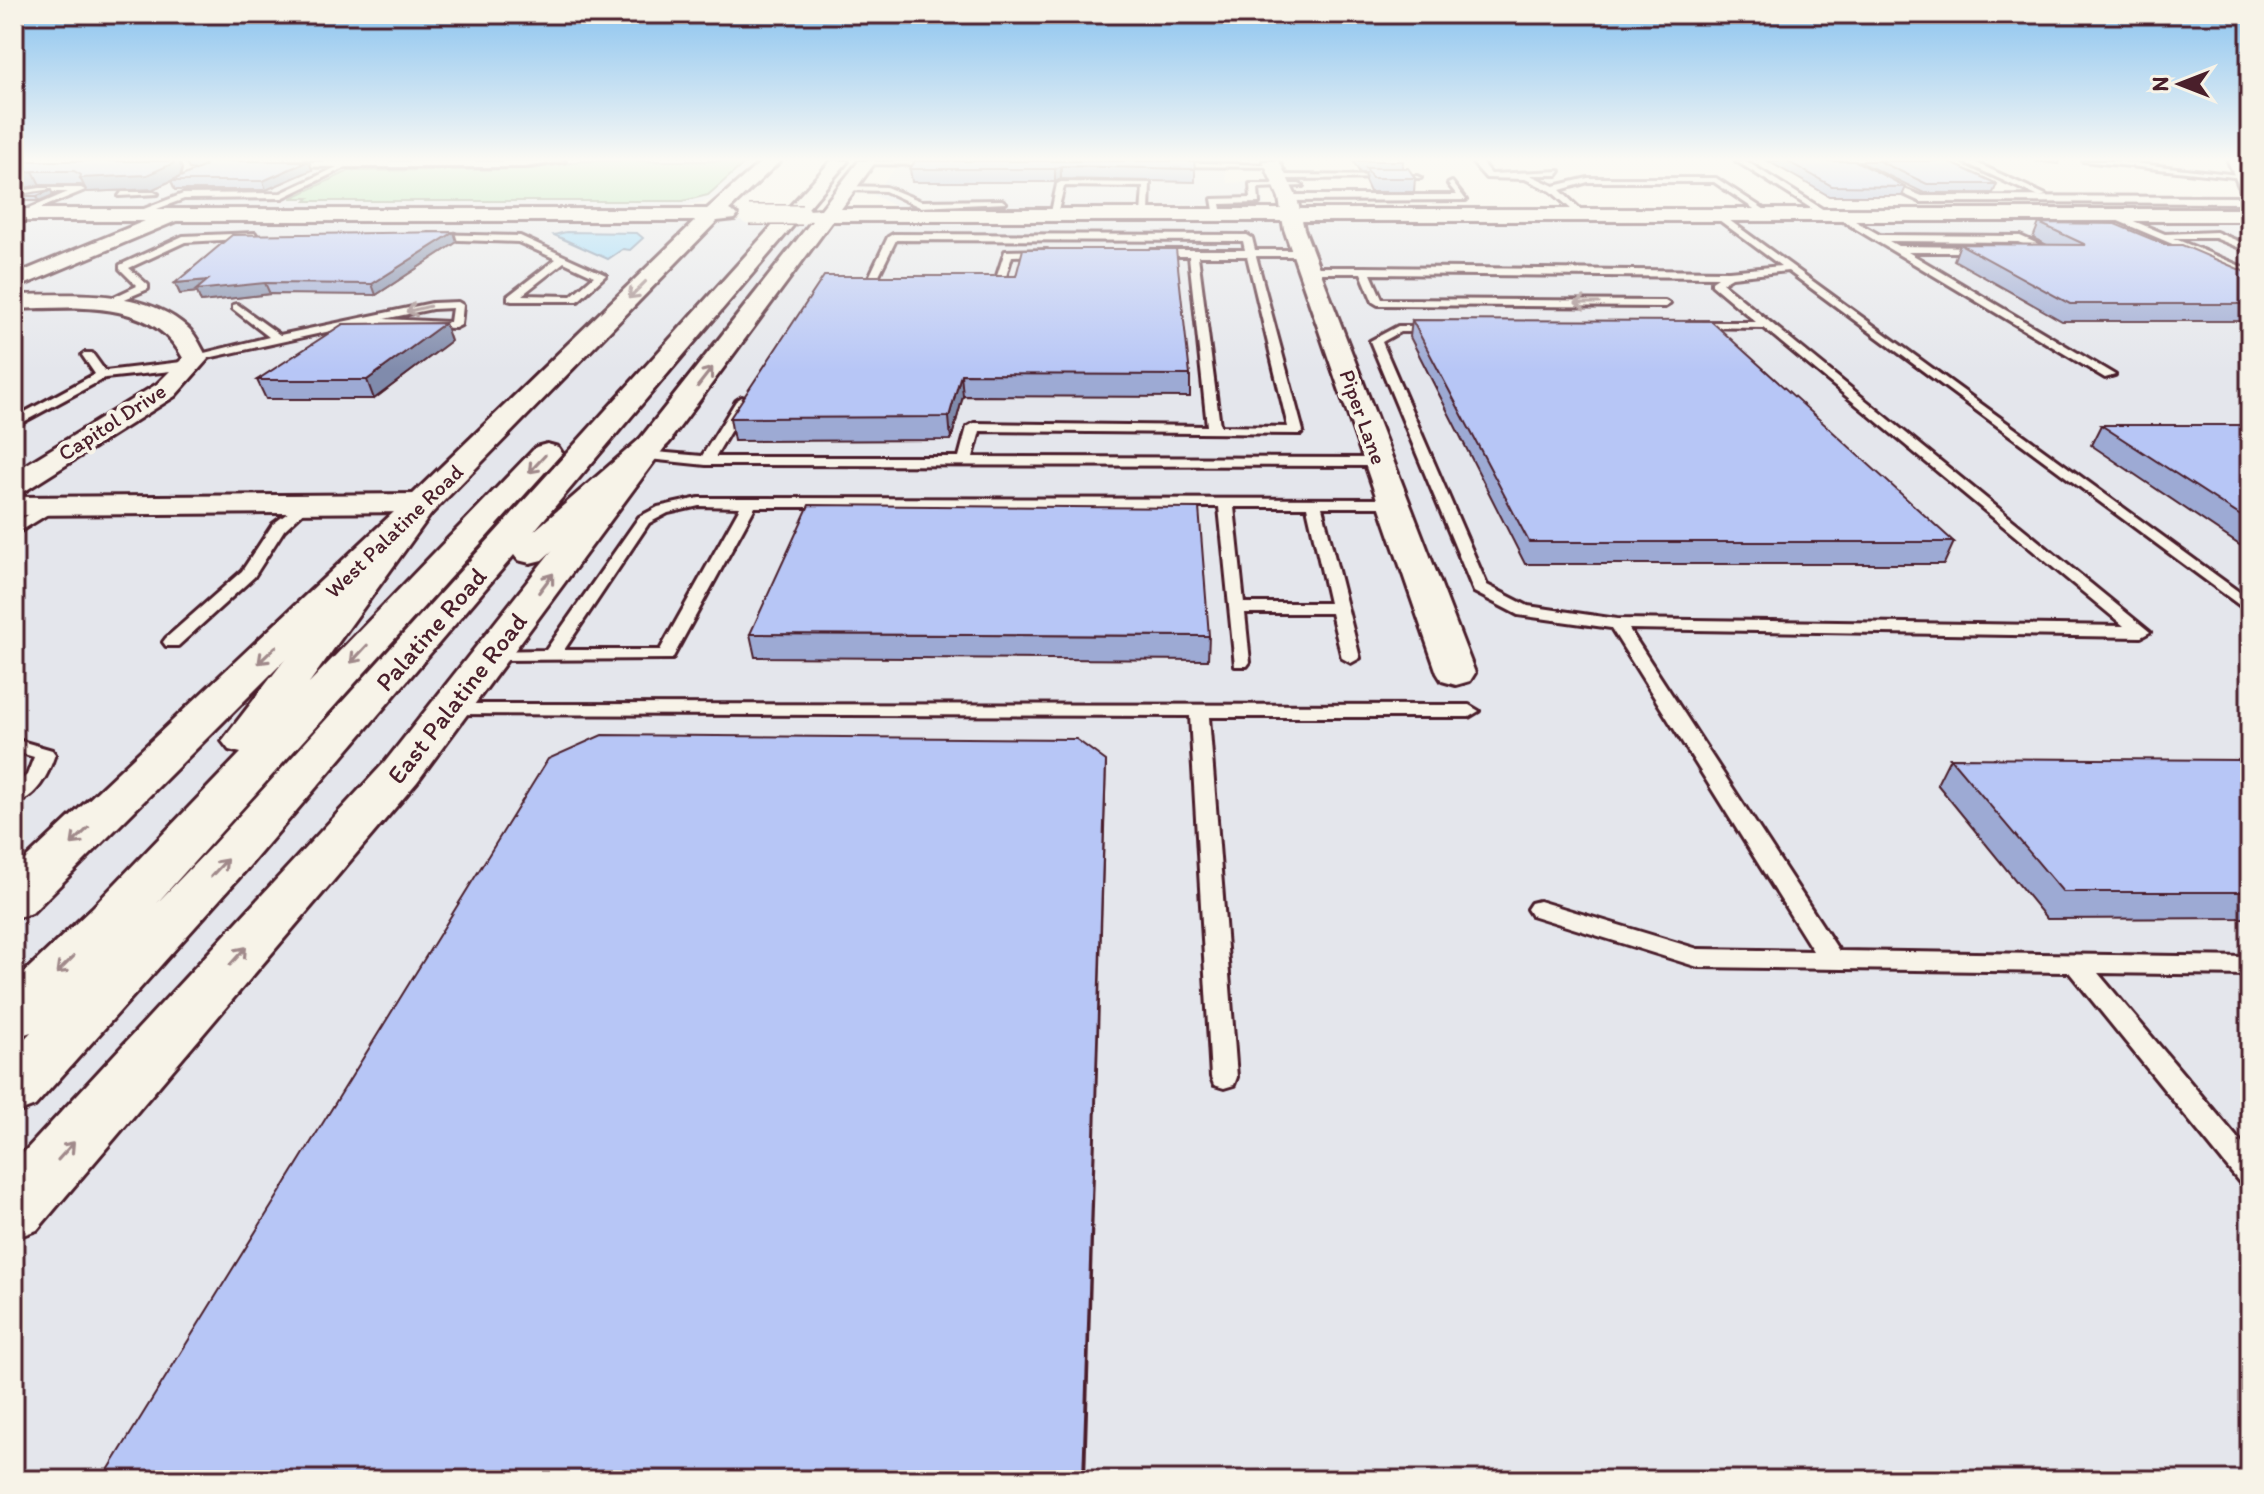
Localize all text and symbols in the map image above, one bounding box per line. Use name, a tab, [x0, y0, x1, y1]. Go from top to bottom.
north arrow	[2140, 44, 2220, 124]
text: N	[2147, 77, 2174, 91]
one-way arrow	[628, 280, 647, 299]
one-way arrow	[1574, 295, 1601, 311]
one-way arrow	[405, 302, 431, 317]
street label: Piper Lane	[1333, 366, 1393, 468]
one-way arrow	[696, 367, 713, 388]
street label: Capitol Drive	[53, 377, 171, 467]
one-way arrow	[528, 454, 546, 474]
street label: West Palatine Road	[319, 458, 469, 604]
street label: Palatine Road	[368, 560, 494, 698]
one-way arrow	[538, 573, 555, 594]
street label: East Palatine Road	[380, 606, 534, 790]
one-way arrow	[350, 644, 369, 664]
one-way arrow	[258, 645, 277, 664]
one-way arrow	[71, 826, 90, 845]
one-way arrow	[210, 858, 228, 878]
one-way arrow	[229, 947, 247, 967]
one-way arrow	[56, 955, 75, 974]
one-way arrow	[56, 1141, 74, 1161]

